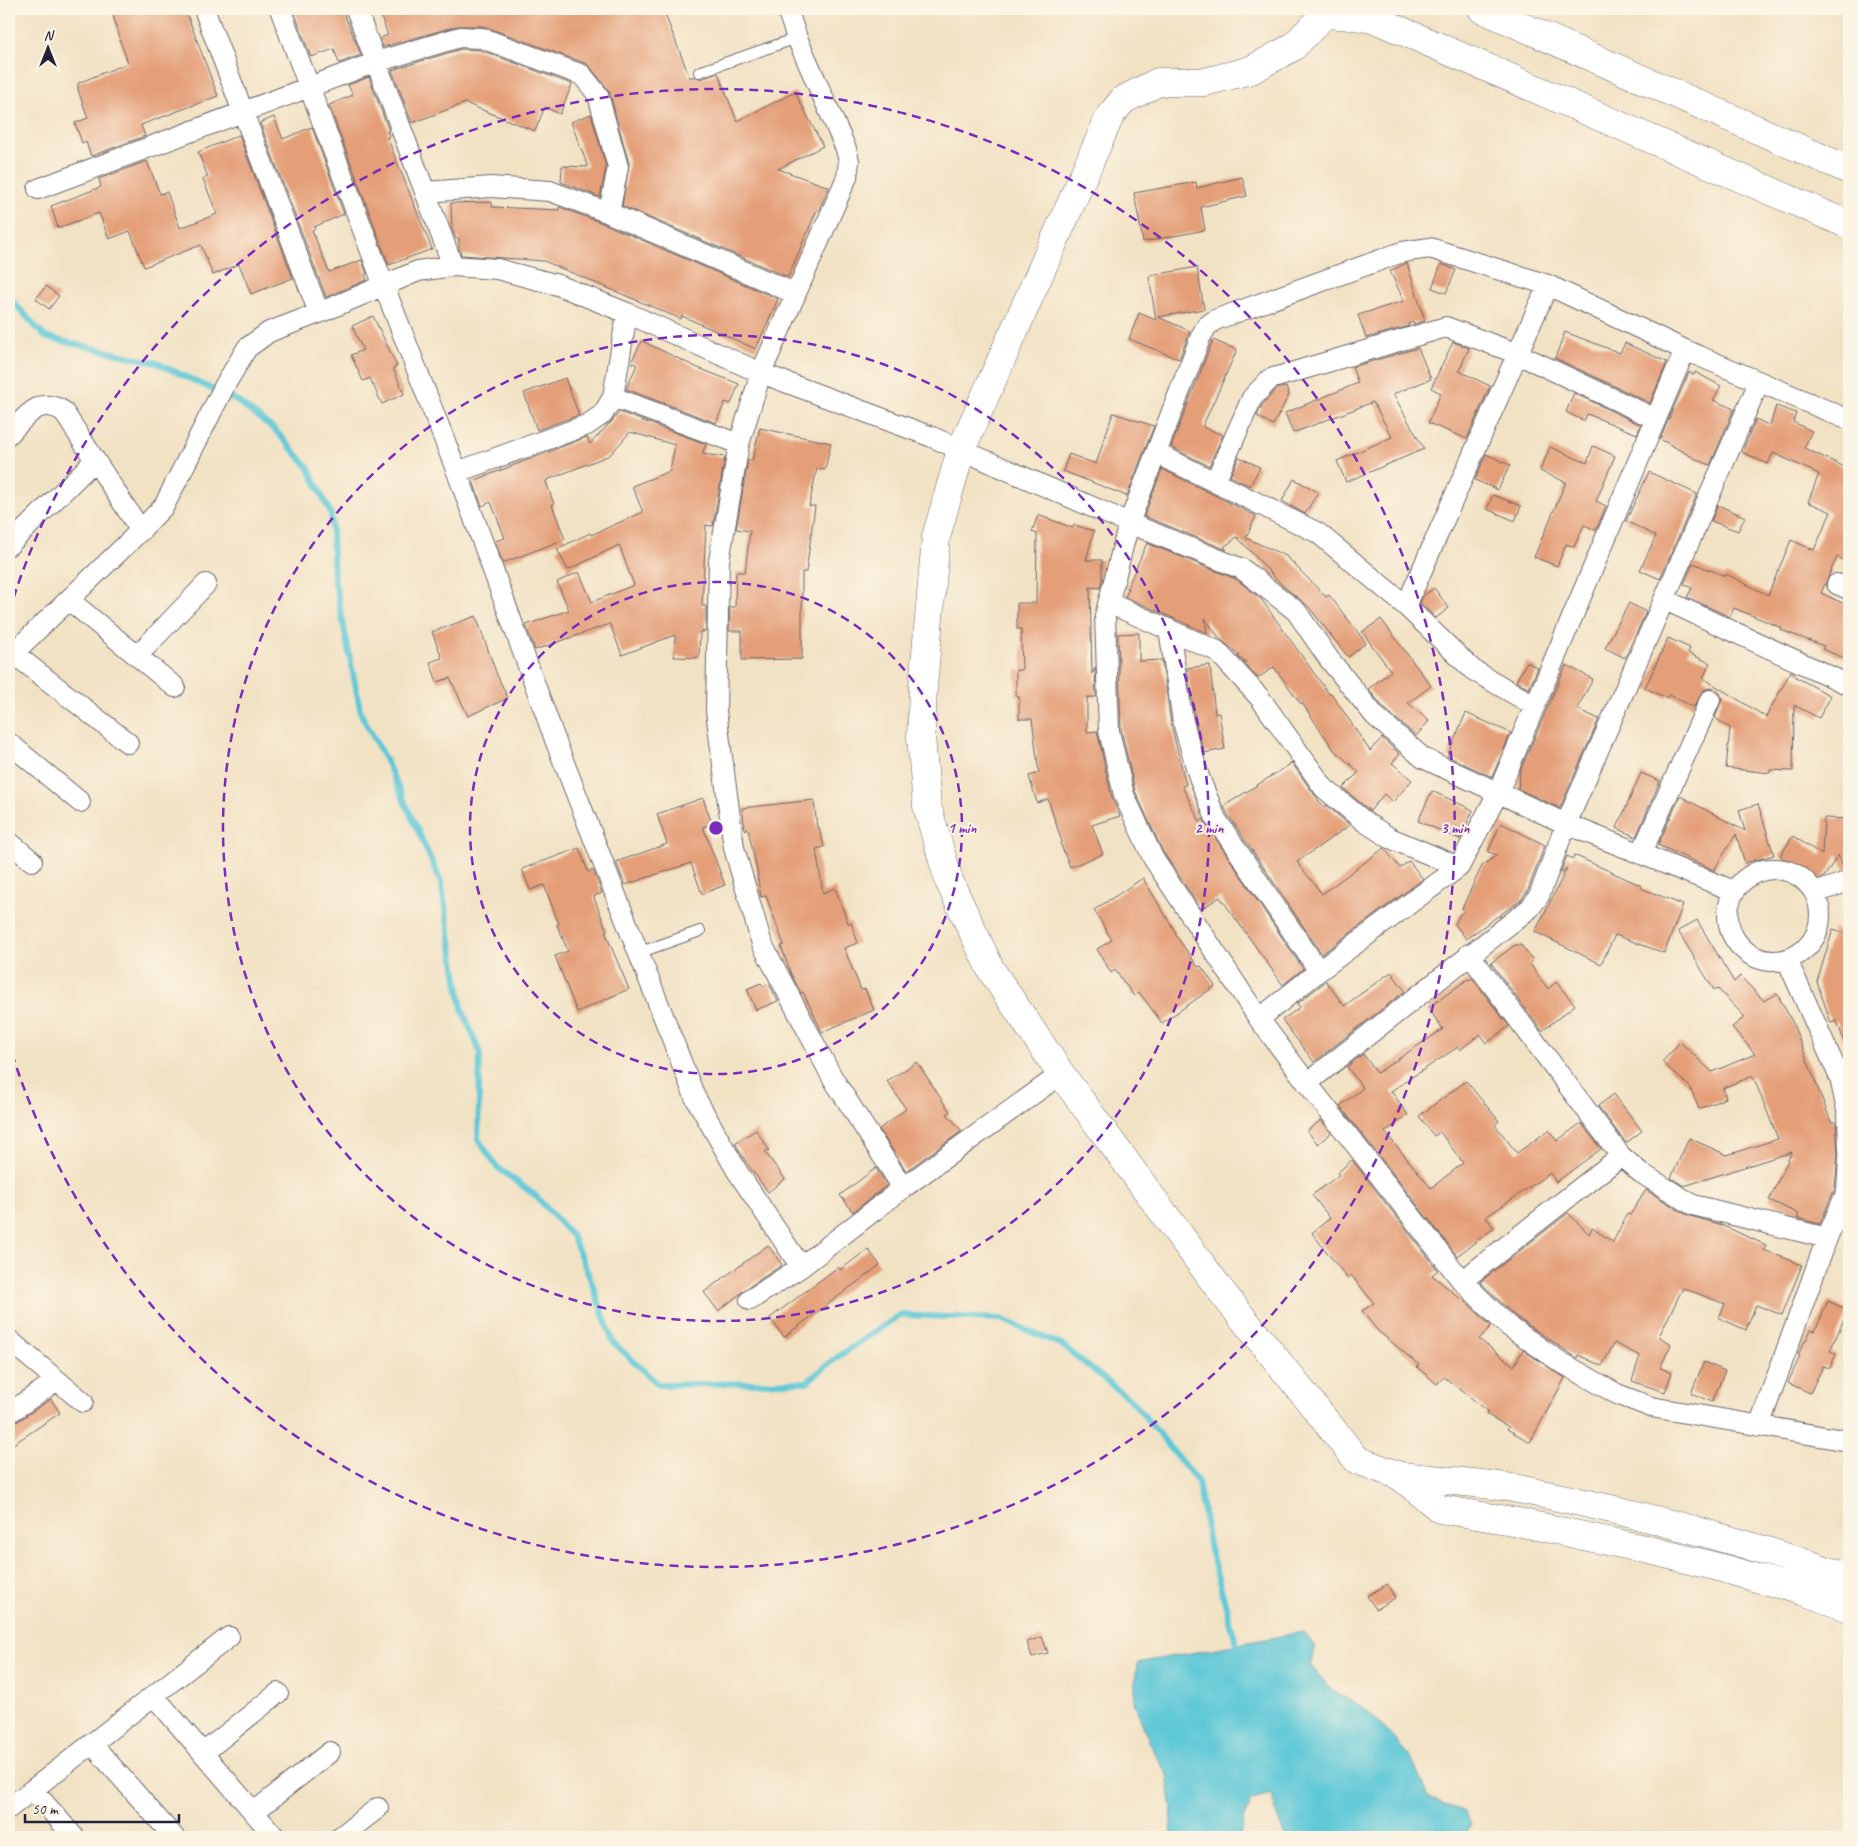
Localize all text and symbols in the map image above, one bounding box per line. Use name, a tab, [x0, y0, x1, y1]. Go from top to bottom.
north arrow	[22, 22, 72, 72]
text: N	[44, 27, 55, 44]
centre of rings	[707, 819, 725, 837]
text: 1 min	[948, 819, 977, 838]
text: 2 min	[1195, 819, 1224, 838]
text: 3 min	[1441, 819, 1470, 838]
scale bar	[25, 1791, 179, 1823]
text: 50 m	[32, 1800, 59, 1819]

